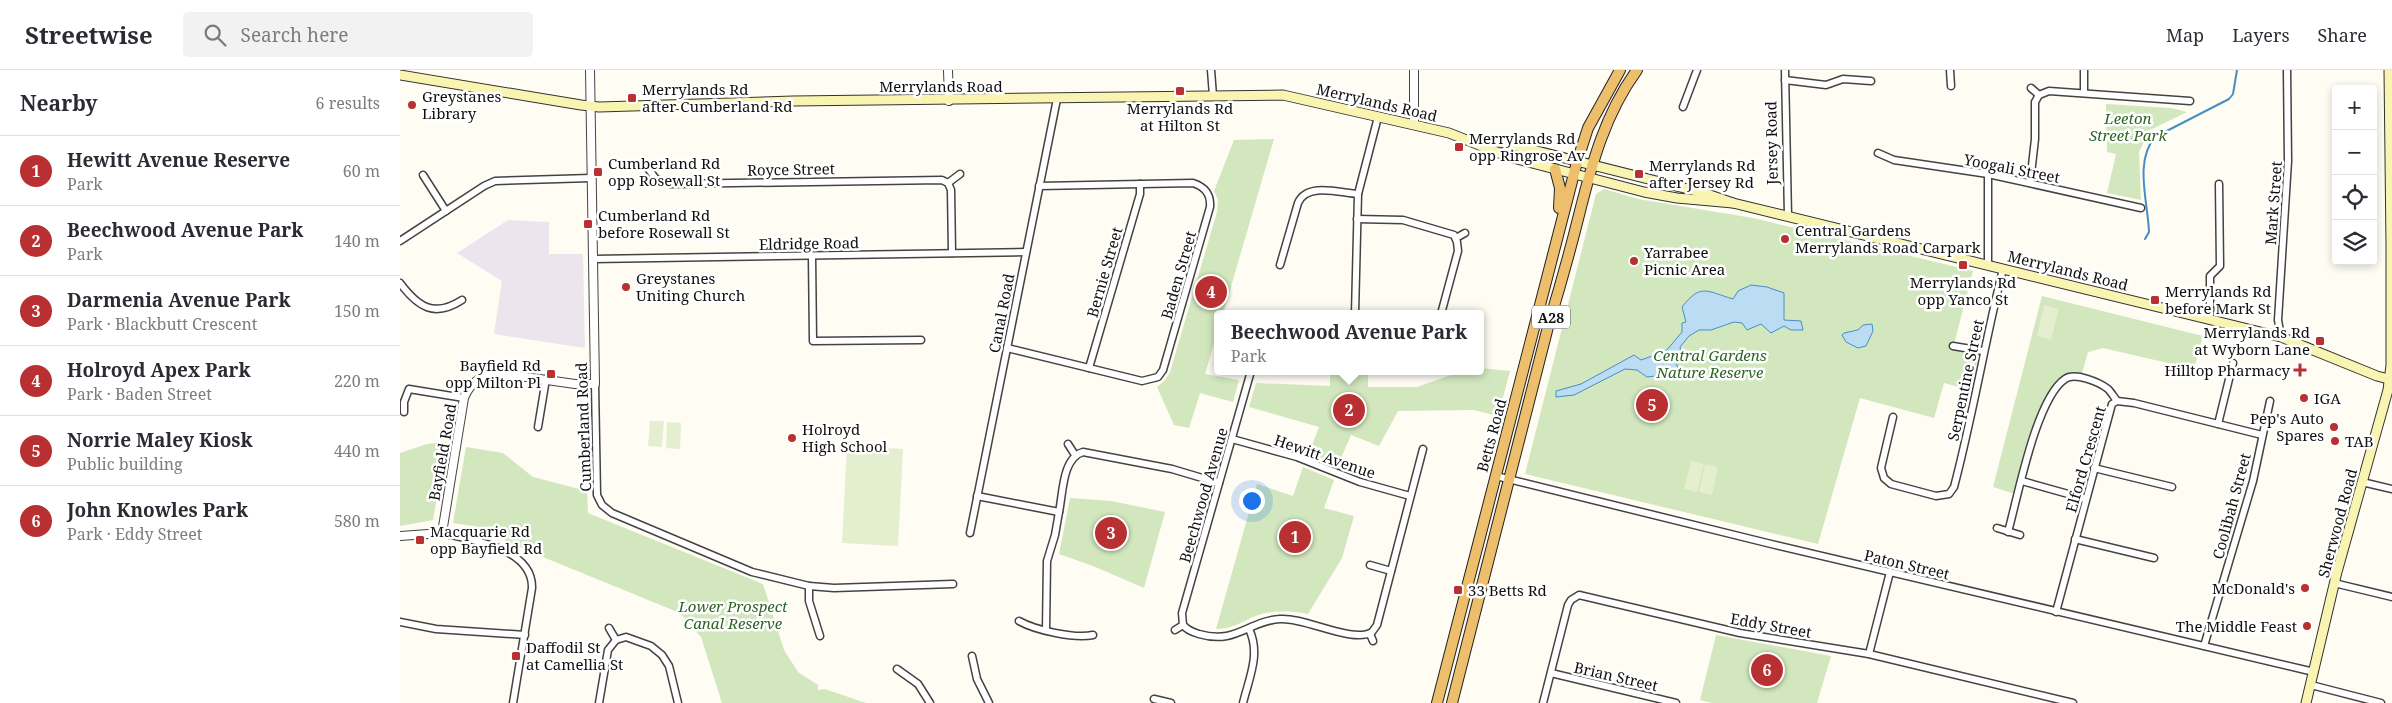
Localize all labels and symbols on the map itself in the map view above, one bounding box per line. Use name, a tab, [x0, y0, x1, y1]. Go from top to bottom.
street label: Merrylands Road	[879, 76, 1003, 96]
street label: Merrylands Road	[1315, 78, 1439, 126]
place label: Merrylands Rd after Cumberland Rd	[642, 79, 792, 116]
marker: Merrylands Rd at Hilton St	[1174, 85, 1186, 97]
place label: Greystanes Library	[422, 86, 501, 123]
marker: Merrylands Rd after Cumberland Rd	[626, 92, 638, 104]
place label: Merrylands Rd at Hilton St	[1127, 98, 1233, 135]
marker: Greystanes Library	[406, 99, 418, 111]
street label: Jersey Road	[1760, 101, 1782, 186]
park label: Leeton Street Park	[2089, 108, 2168, 145]
place label: Merrylands Rd opp Ringrose Av	[1469, 128, 1585, 165]
marker: Merrylands Rd opp Ringrose Av	[1453, 141, 1465, 153]
street label: Yoogali Street	[1961, 149, 2062, 187]
place label: Cumberland Rd opp Rosewall St	[608, 153, 720, 190]
place label: Merrylands Rd after Jersey Rd	[1649, 155, 1755, 192]
street label: Royce Street	[747, 158, 835, 180]
street label: Mark Street	[2260, 160, 2286, 246]
marker: Cumberland Rd opp Rosewall St	[592, 166, 604, 178]
marker: Merrylands Rd after Jersey Rd	[1633, 168, 1645, 180]
place label: Cumberland Rd before Rosewall St	[598, 205, 730, 242]
marker: Cumberland Rd before Rosewall St	[582, 218, 594, 230]
place label: Central Gardens Merrylands Road Carpark	[1795, 220, 1981, 257]
street label: Bernie Street	[1082, 224, 1126, 320]
street label: Baden Street	[1156, 229, 1200, 321]
street label: Eldridge Road	[759, 232, 859, 254]
marker: Central Gardens Merrylands Road Carpark	[1779, 233, 1791, 245]
place label: Yarrabee Picnic Area	[1643, 242, 1725, 279]
street label: Merrylands Road	[2006, 245, 2130, 295]
marker: Yarrabee Picnic Area	[1628, 255, 1640, 267]
marker: Merrylands Rd opp Yanco St	[1957, 259, 1969, 271]
place label: Greystanes Uniting Church	[636, 268, 746, 305]
street label: Canal Road	[984, 272, 1018, 354]
place label: Merrylands Rd opp Yanco St	[1910, 272, 2016, 309]
pin: 4	[1195, 273, 1227, 311]
marker: Greystanes Uniting Church	[620, 281, 632, 293]
place label: Merrylands Rd before Mark St	[2165, 281, 2271, 318]
marker: Merrylands Rd before Mark St	[2149, 294, 2161, 306]
road number: A28	[1532, 306, 1570, 328]
street label: Serpentine Street	[1942, 317, 1988, 443]
place label: Merrylands Rd at Wyborn Lane	[2194, 322, 2310, 359]
marker: Merrylands Rd at Wyborn Lane	[2314, 335, 2326, 347]
park label: Central Gardens Nature Reserve	[1653, 345, 1767, 382]
place label: Bayfield Rd opp Milton Pl	[445, 355, 541, 392]
place label: Hilltop Pharmacy	[2164, 360, 2291, 380]
street label: Cumberland Road	[571, 362, 595, 492]
marker: Hilltop Pharmacy	[2294, 364, 2306, 376]
marker: Bayfield Rd opp Milton Pl	[545, 368, 557, 380]
pin: 5	[1636, 386, 1668, 424]
place label: IGA	[2314, 388, 2341, 408]
pin: 2	[1333, 391, 1365, 429]
marker: IGA	[2298, 392, 2310, 404]
street label: Betts Road	[1472, 396, 1510, 474]
street label: Bayfield Road	[424, 402, 460, 502]
street label: Elford Crescent	[2060, 403, 2110, 515]
place label: Pep's Auto Spares	[2250, 408, 2324, 445]
place label: Holroyd High School	[802, 419, 888, 456]
marker: Pep's Auto Spares	[2328, 421, 2340, 433]
street label: Beechwood Avenue	[1174, 425, 1232, 565]
street label: Hewitt Avenue	[1272, 429, 1378, 483]
place label: TAB	[2345, 431, 2374, 451]
marker: Holroyd High School	[786, 432, 798, 444]
marker: TAB	[2329, 435, 2341, 447]
street label: Coolibah Street	[2207, 451, 2255, 561]
street label: Sherwood Road	[2313, 466, 2361, 580]
your location	[1239, 488, 1265, 514]
pin: 3	[1095, 514, 1127, 552]
pin: 1	[1279, 518, 1311, 556]
place label: Macquarie Rd opp Bayfield Rd	[430, 521, 542, 558]
marker: Macquarie Rd opp Bayfield Rd	[414, 534, 426, 546]
street label: Paton Street	[1862, 544, 1952, 584]
place label: McDonald's	[2212, 578, 2295, 598]
place label: 33 Betts Rd	[1468, 580, 1547, 600]
marker: McDonald's	[2299, 582, 2311, 594]
marker: 33 Betts Rd	[1452, 584, 1464, 596]
park label: Lower Prospect Canal Reserve	[677, 596, 788, 633]
street label: Eddy Street	[1729, 608, 1813, 642]
place label: The Middle Feast	[2176, 616, 2297, 636]
marker: The Middle Feast	[2301, 620, 2313, 632]
place label: Daffodil St at Camellia St	[526, 637, 623, 674]
marker: Daffodil St at Camellia St	[510, 650, 522, 662]
pin: 6	[1751, 651, 1783, 689]
street label: Brian Street	[1572, 657, 1660, 695]

